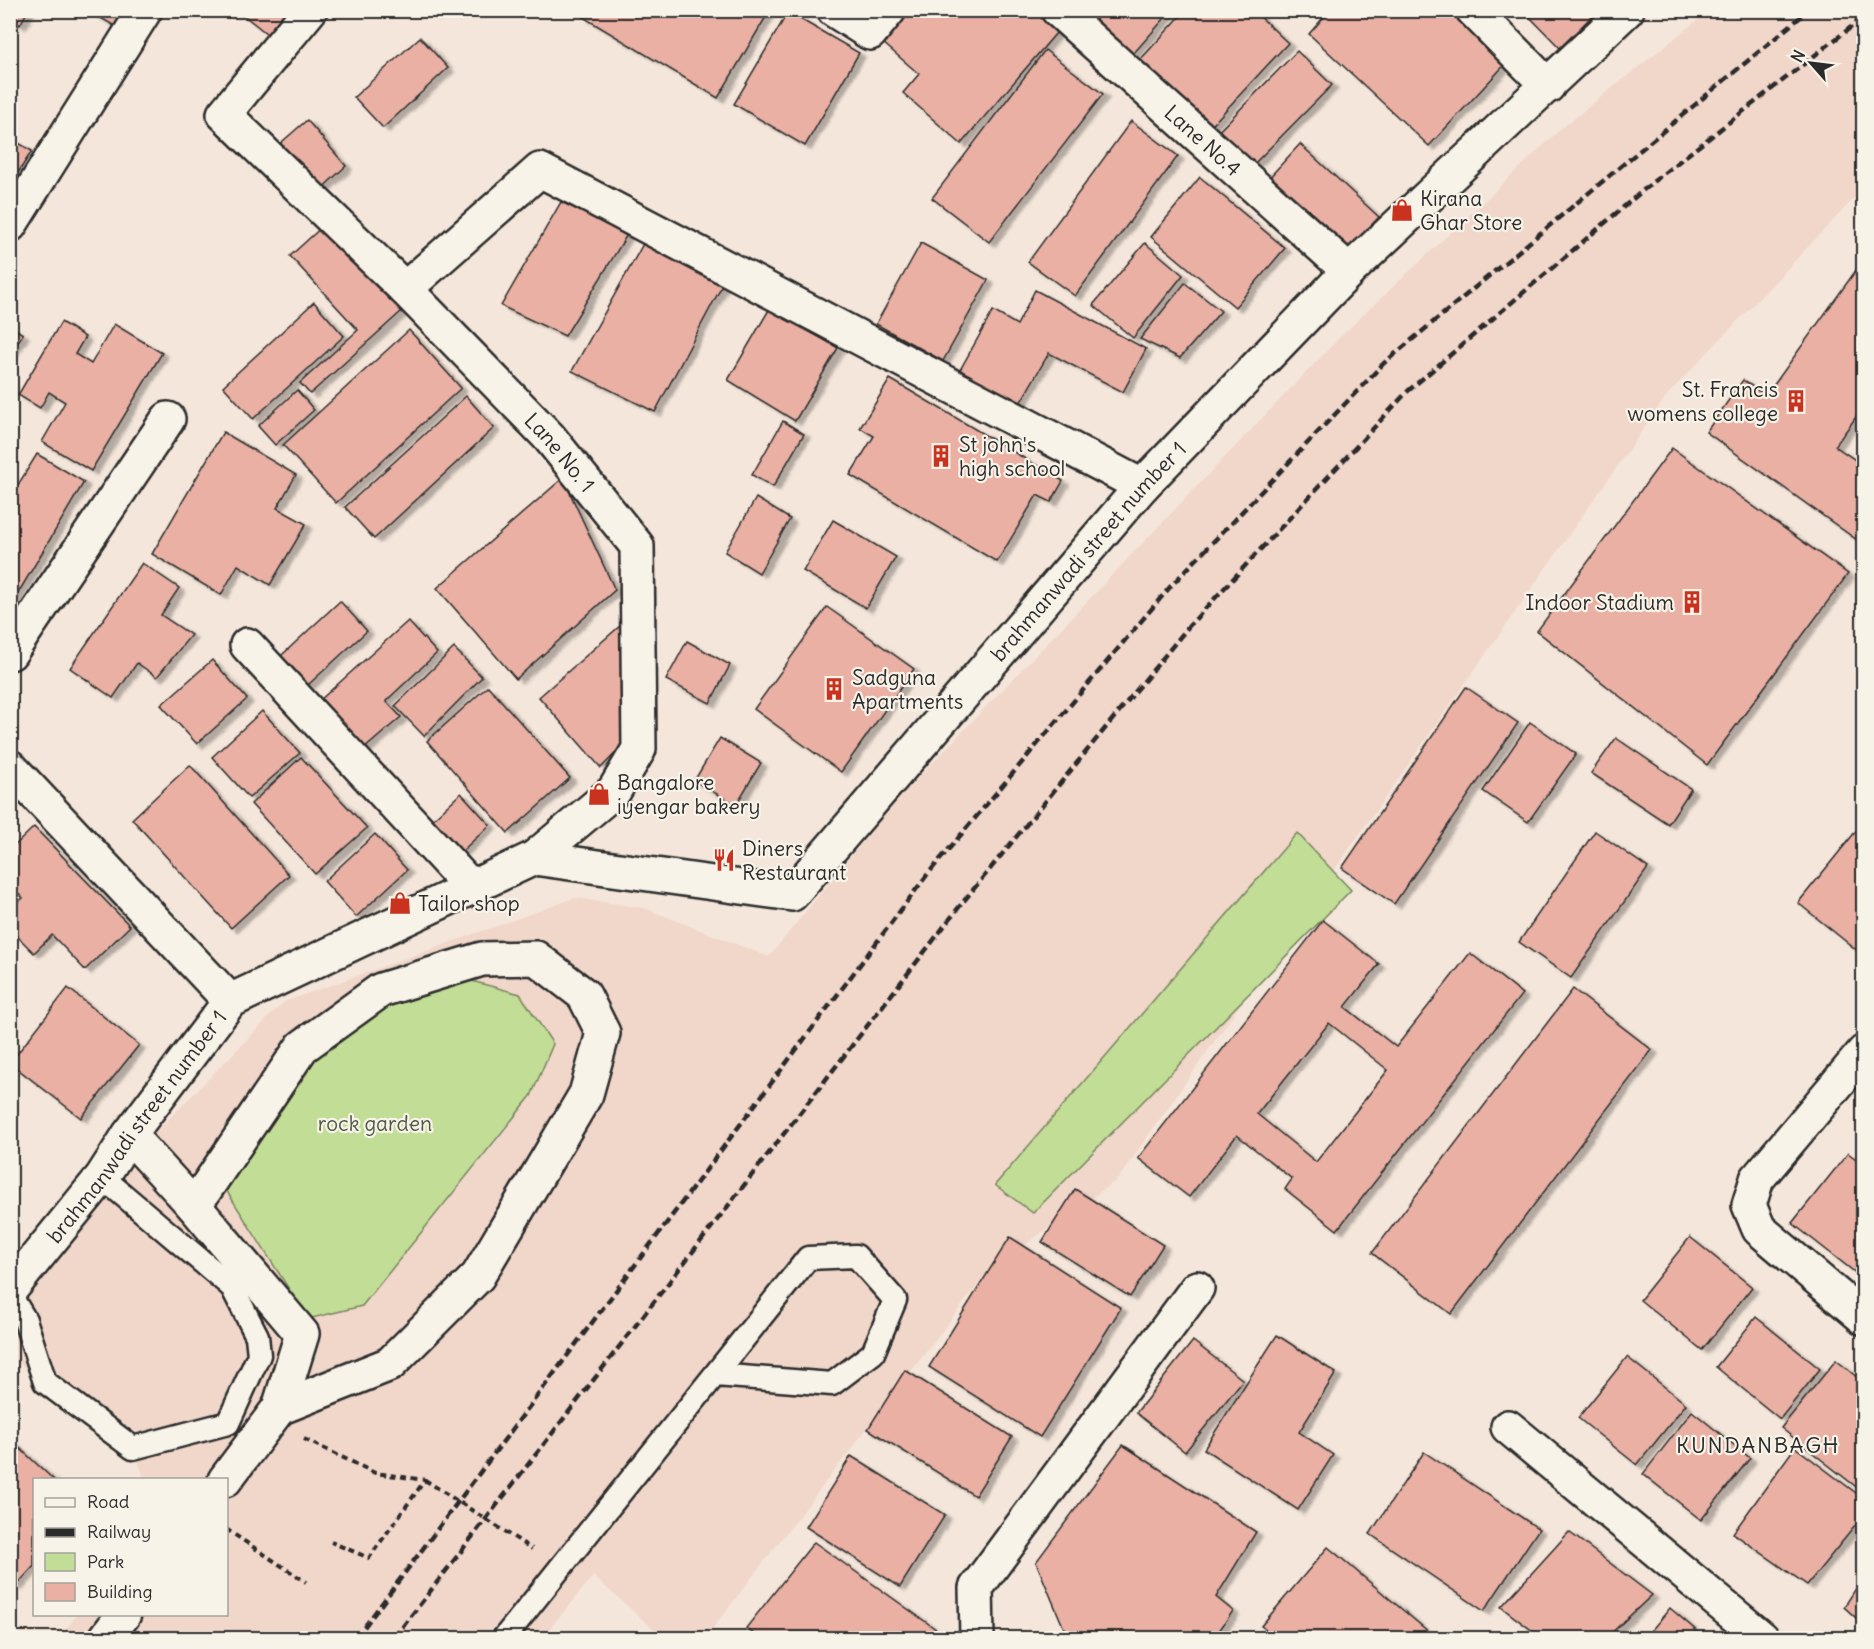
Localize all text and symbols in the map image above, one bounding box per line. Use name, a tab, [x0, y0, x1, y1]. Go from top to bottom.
north arrow	[1781, 33, 1841, 93]
text: N	[1786, 46, 1809, 66]
street label: Lane No.4	[1159, 99, 1247, 182]
place label: Kirana Ghar Store	[1420, 185, 1522, 236]
shop icon: Kirana Ghar Store	[1389, 197, 1415, 223]
place label: St. Francis womens college	[1627, 376, 1778, 427]
building icon: St. Francis womens college	[1783, 388, 1809, 414]
street label: Lane No. 1	[519, 407, 601, 497]
place label: St john's high school	[959, 431, 1065, 482]
street label: brahmanwadi street number 1	[984, 435, 1192, 667]
building icon: St john's high school	[928, 443, 954, 469]
place label: Indoor Stadium	[1525, 589, 1674, 616]
building icon: Indoor Stadium	[1679, 589, 1705, 615]
place label: Sadguna Apartments	[852, 664, 963, 715]
building icon: Sadguna Apartments	[821, 676, 847, 702]
place label: Bangalore iyengar bakery	[617, 769, 760, 820]
shop icon: Bangalore iyengar bakery	[586, 781, 612, 807]
place label: Diners Restaurant	[742, 835, 846, 886]
restaurant icon: Diners Restaurant	[711, 847, 737, 873]
shop icon: Tailor shop	[387, 890, 413, 916]
place label: Tailor shop	[418, 890, 520, 917]
street label: brahmanwadi street number 1	[41, 1004, 232, 1248]
park label: rock garden	[318, 1110, 432, 1137]
district label: KUNDANBAGH	[1676, 1431, 1840, 1459]
legend	[33, 1478, 228, 1616]
text: Road	[87, 1490, 130, 1513]
text: Railway	[87, 1520, 151, 1543]
text: Park	[87, 1550, 124, 1573]
text: Building	[87, 1580, 152, 1603]

